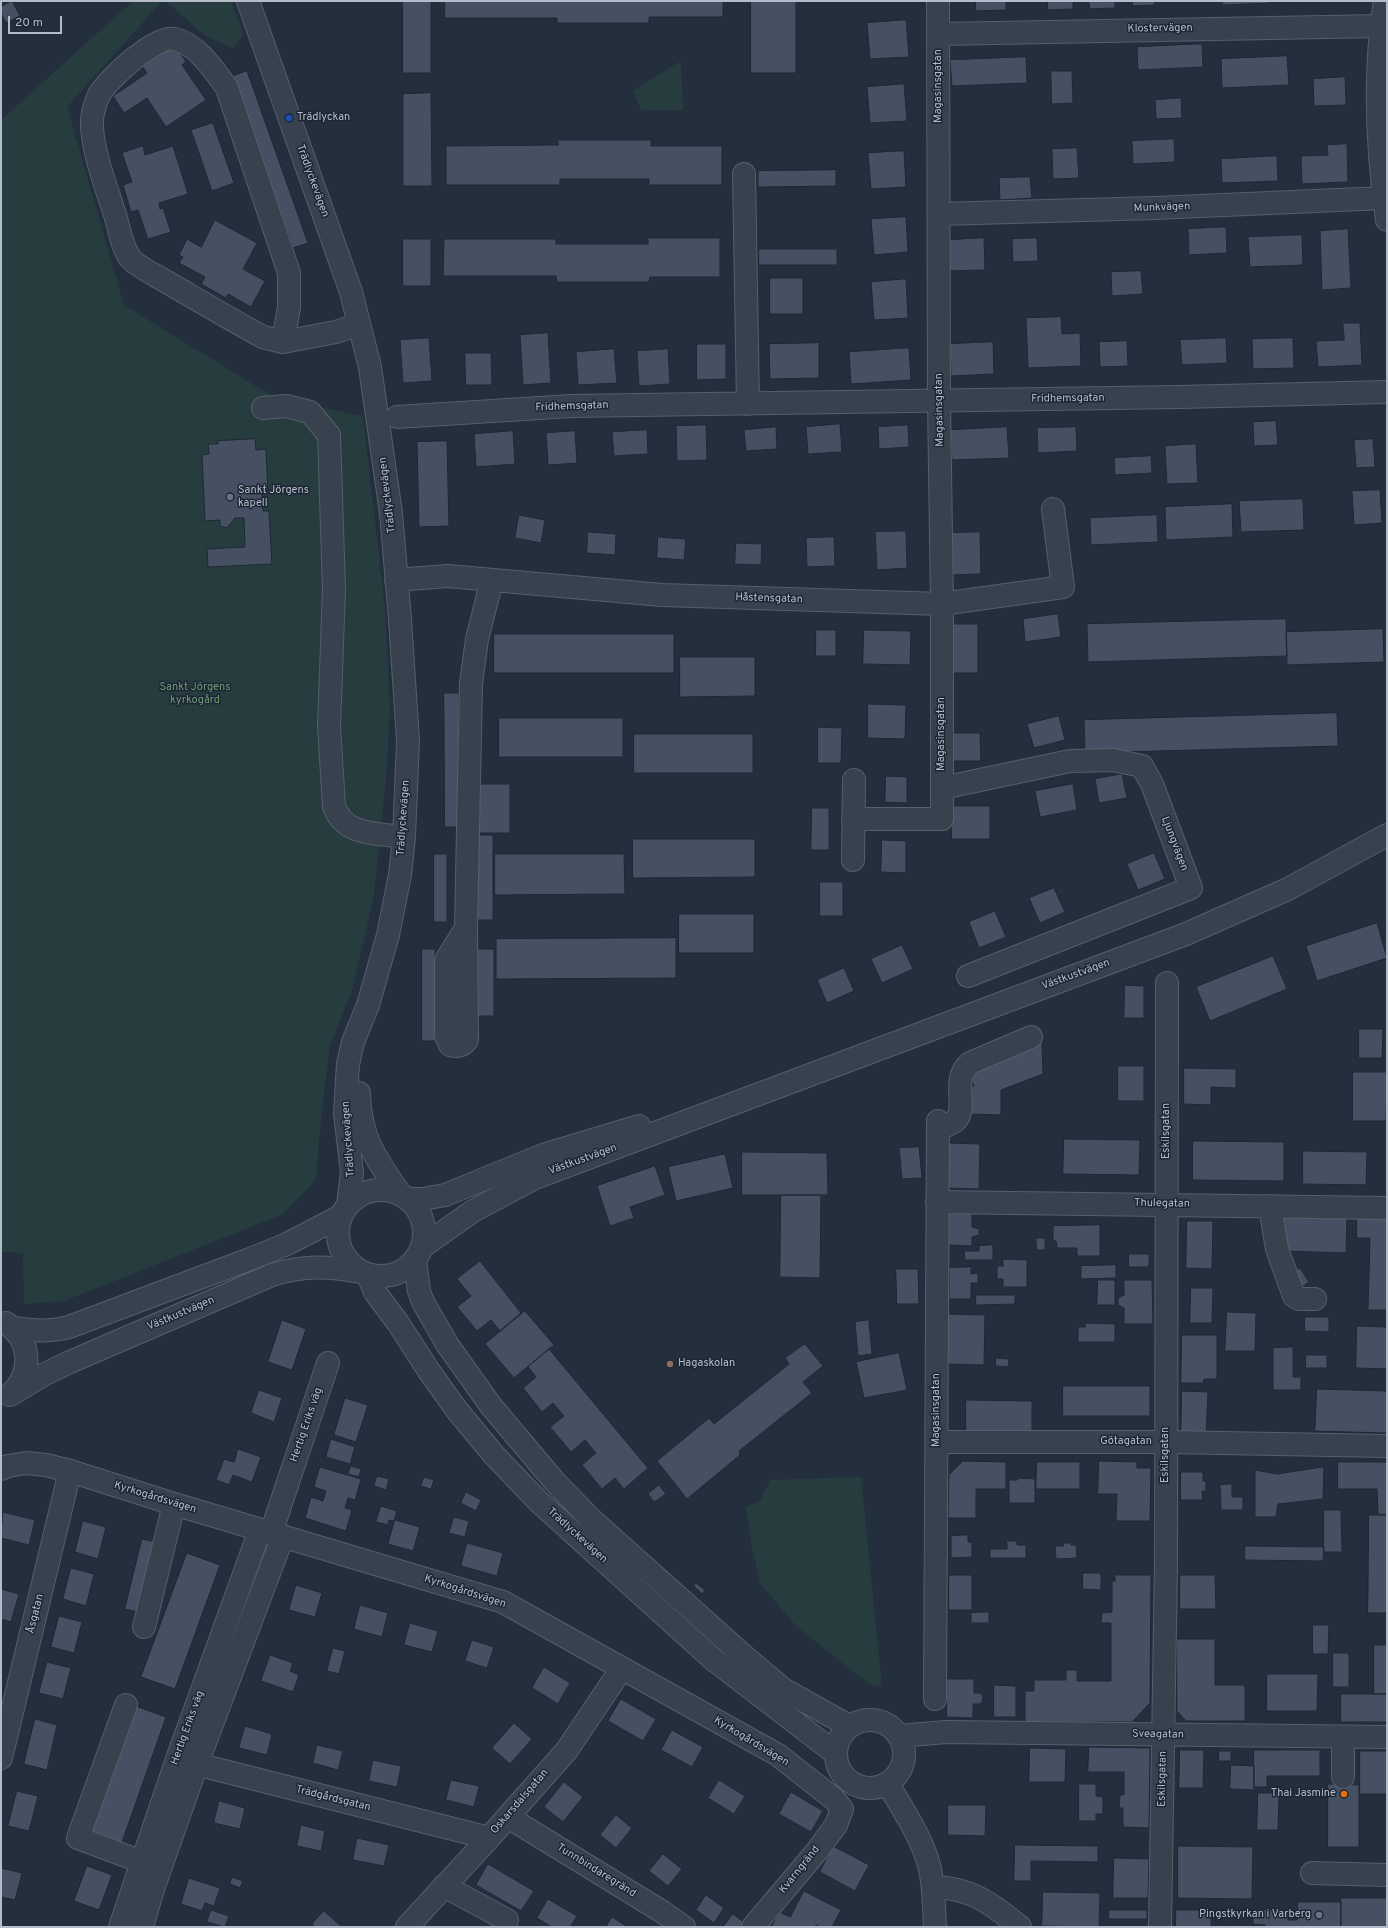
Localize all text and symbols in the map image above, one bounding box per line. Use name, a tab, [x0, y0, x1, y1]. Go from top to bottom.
scale bar	[10, 8, 64, 34]
text: 20 m	[15, 15, 43, 31]
street label: Klostervägen	[1127, 22, 1193, 36]
street label: Magasinsgatan	[932, 49, 946, 123]
place label: Trädlyckan	[297, 111, 350, 125]
marker: Trädlyckan	[284, 113, 294, 123]
street label: Trädlyckevägen	[293, 143, 331, 219]
street label: Munkvägen	[1134, 200, 1190, 216]
street label: Magasinsgatan	[933, 373, 947, 447]
street label: Fridhemsgatan	[1031, 392, 1105, 406]
street label: Fridhemsgatan	[535, 399, 609, 415]
street label: Trädlyckevägen	[377, 456, 399, 534]
place label: Sankt Jörgens kapell	[238, 484, 309, 510]
marker: Sankt Jörgens kapell	[225, 492, 235, 502]
street label: Håstensgatan	[735, 591, 803, 607]
park label: Sankt Jörgens kyrkogård	[160, 681, 230, 707]
street label: Magasinsgatan	[935, 697, 949, 771]
street label: Trädlyckevägen	[395, 779, 413, 857]
street label: Ljungvägen	[1158, 815, 1190, 873]
street label: Västkustvägen	[1040, 957, 1112, 993]
street label: Trädlyckevägen	[340, 1100, 358, 1178]
street label: Eskilsgatan	[1160, 1103, 1174, 1159]
street label: Västkustvägen	[547, 1142, 619, 1178]
street label: Thulegatan	[1134, 1197, 1190, 1211]
street label: Västkustvägen	[145, 1294, 217, 1334]
place label: Hagaskolan	[678, 1357, 735, 1371]
marker: Hagaskolan	[665, 1359, 675, 1369]
street label: Magasinsgatan	[930, 1373, 944, 1447]
street label: Hertig Eriks väg	[288, 1386, 326, 1464]
street label: Eskilsgatan	[1159, 1427, 1173, 1483]
street label: Götagatan	[1100, 1435, 1152, 1449]
street label: Kyrkogårdsvägen	[112, 1479, 198, 1517]
street label: Trädlyckevägen	[544, 1506, 610, 1566]
street label: Kyrkogårdsvägen	[422, 1573, 508, 1611]
street label: Åsgatan	[25, 1593, 47, 1635]
street label: Hertig Eriks väg	[168, 1689, 208, 1767]
street label: Kyrkogårdsvägen	[711, 1714, 791, 1770]
street label: Sveagatan	[1132, 1728, 1184, 1742]
street label: Eskilsgatan	[1156, 1751, 1170, 1807]
street label: Oskarsdalsgatan	[488, 1767, 552, 1837]
street label: Trädgårdsgatan	[294, 1783, 372, 1815]
place label: Thai Jasmine	[1271, 1787, 1336, 1801]
marker: Thai Jasmine	[1339, 1789, 1349, 1799]
street label: Tunnbindaregränd	[554, 1841, 638, 1901]
street label: Kvarngränd	[777, 1844, 823, 1896]
place label: Pingstkyrkan i Varberg	[1199, 1908, 1311, 1922]
marker: Pingstkyrkan i Varberg	[1314, 1910, 1324, 1920]

